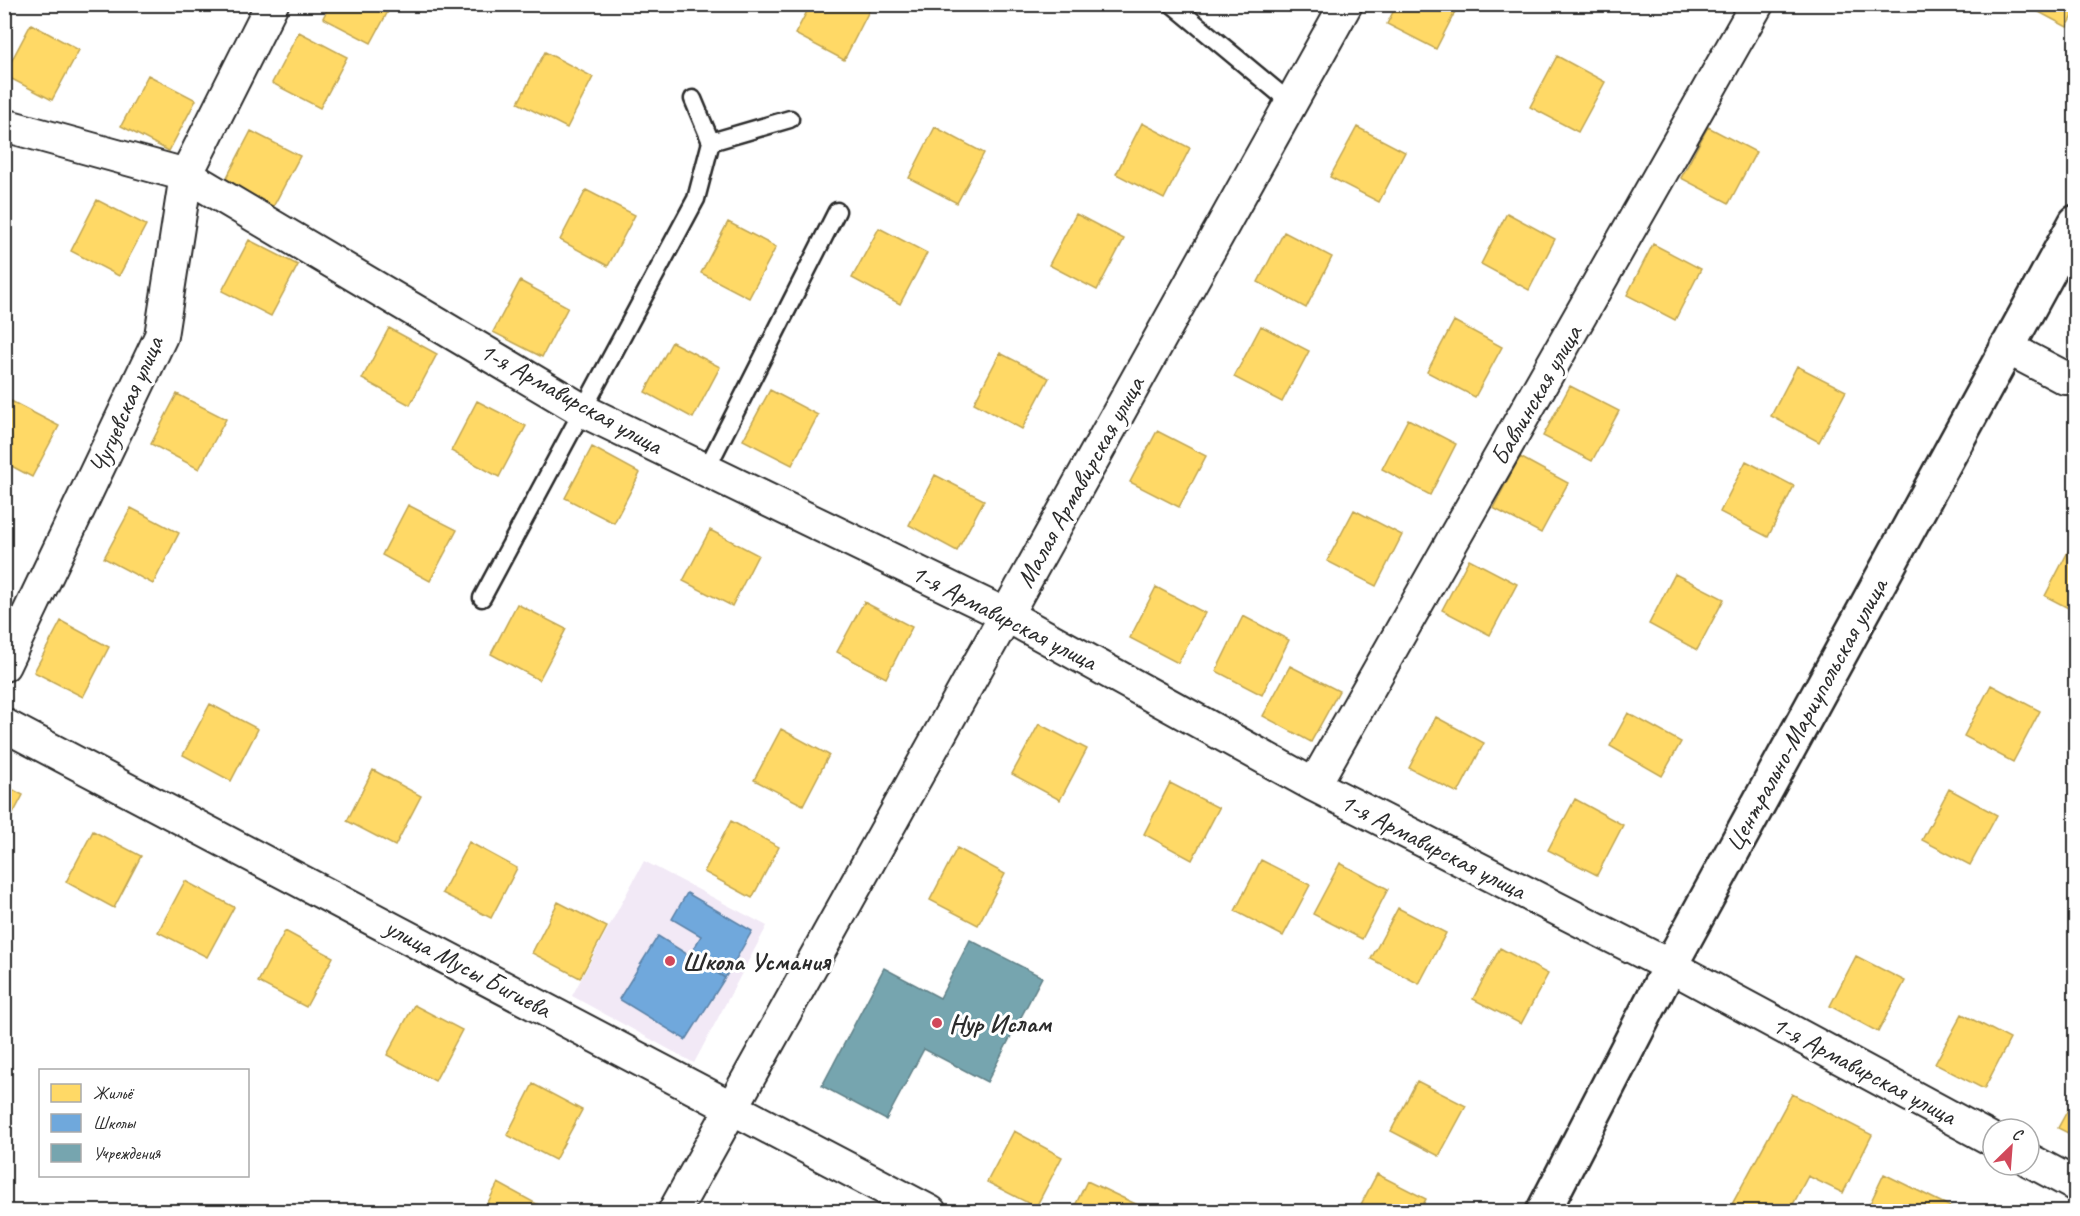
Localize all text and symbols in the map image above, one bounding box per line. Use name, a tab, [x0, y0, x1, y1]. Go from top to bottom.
street label: Бавлинская улица	[1483, 318, 1590, 471]
street label: Чугуевская улица	[81, 330, 172, 479]
street label: 1-я Армавирская улица	[474, 334, 669, 463]
street label: Малая Армавирская улица	[1008, 369, 1152, 593]
street label: 1-я Армавирская улица	[906, 556, 1104, 679]
street label: Центрально-Мариупольская улица	[1717, 571, 1896, 857]
street label: 1-я Армавирская улица	[1335, 785, 1533, 908]
street label: улица Мусы Бигиева	[378, 910, 558, 1026]
place label: Школа Усмания	[682, 945, 832, 978]
marker: Школа Усмания	[663, 954, 677, 968]
place label: Нур Ислам	[949, 1007, 1053, 1040]
street label: 1-я Армавирская улица	[1766, 1008, 1963, 1133]
marker: Нур Ислам	[930, 1016, 944, 1030]
legend	[39, 1069, 249, 1177]
text: Жильё	[93, 1082, 135, 1104]
text: Школы	[93, 1112, 137, 1134]
north arrow	[1981, 1117, 2041, 1177]
text: С	[2009, 1124, 2027, 1146]
text: Учреждения	[93, 1142, 162, 1164]

